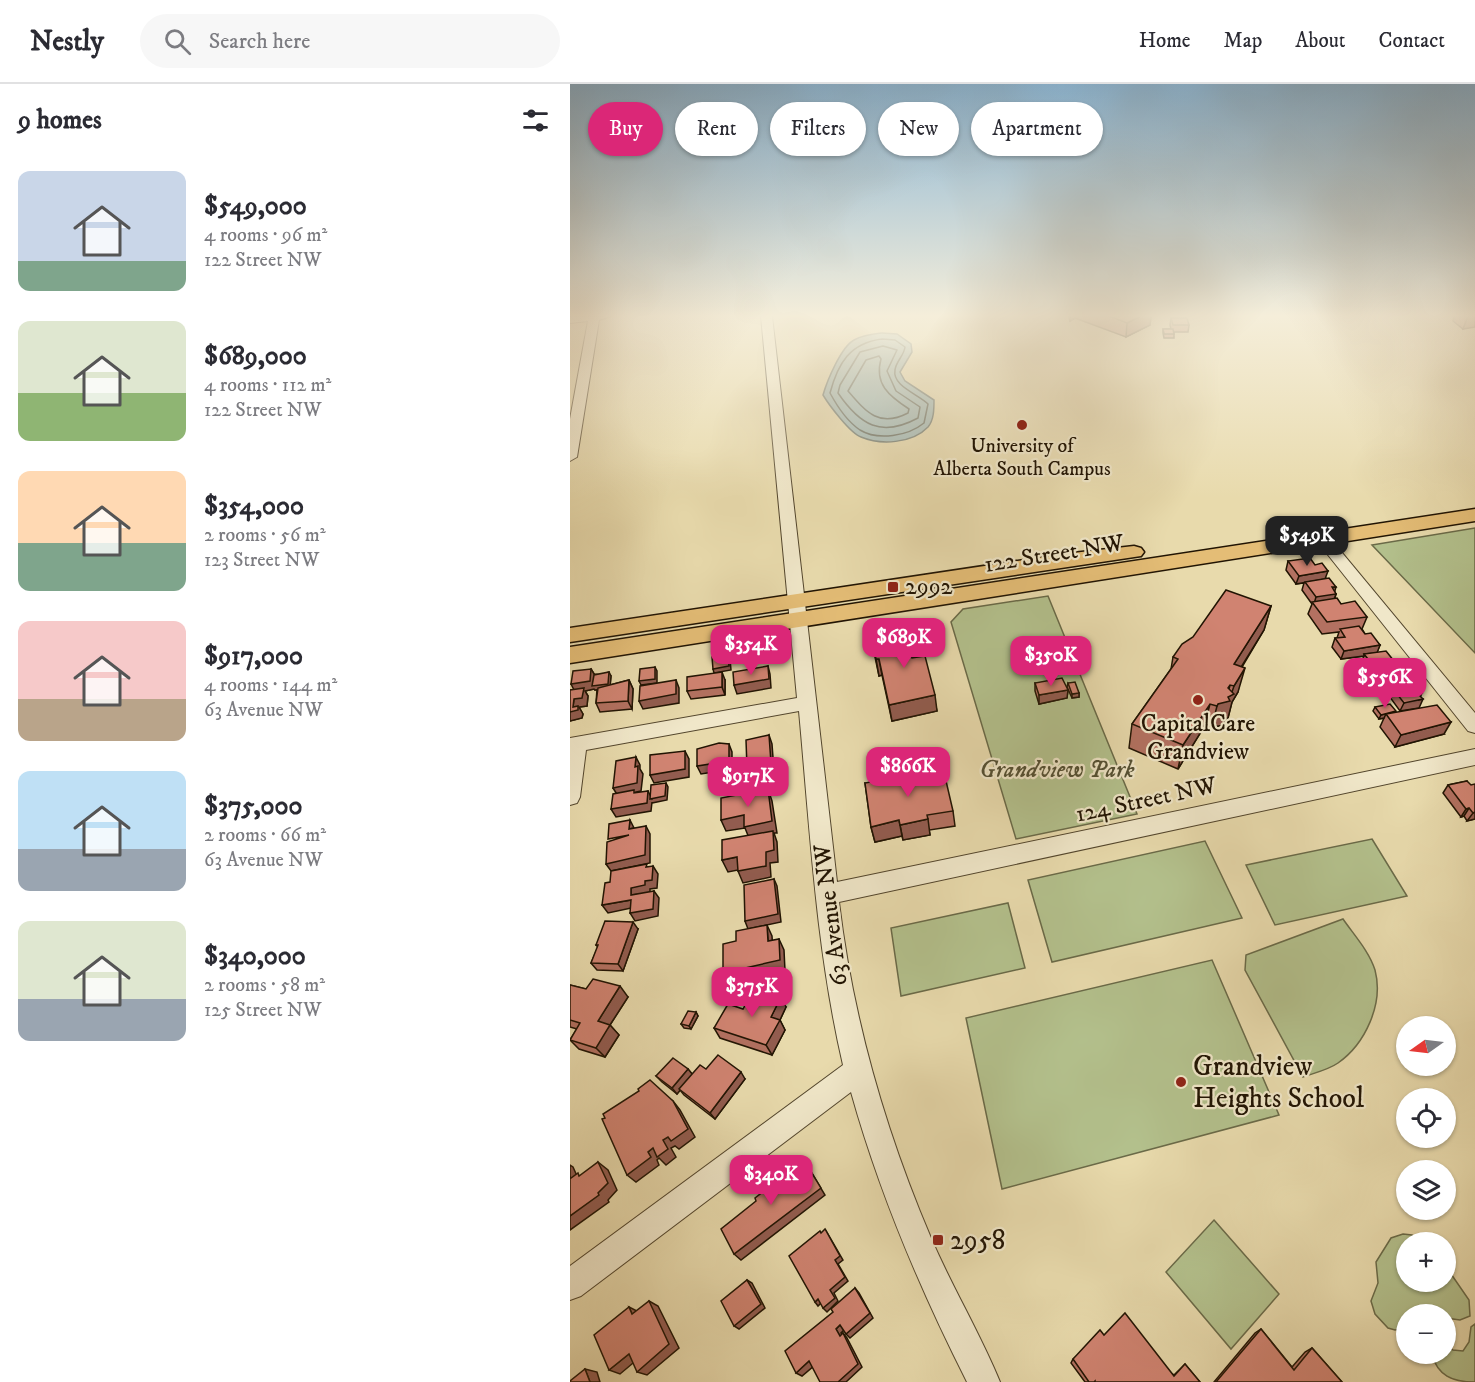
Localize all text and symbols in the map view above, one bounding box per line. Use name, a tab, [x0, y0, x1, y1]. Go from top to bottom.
search box	[140, 14, 560, 68]
text: Nestly	[30, 24, 104, 59]
icon: search	[161, 25, 194, 58]
text: Search here	[209, 28, 310, 55]
text: Home	[1139, 28, 1191, 54]
text: Map	[1224, 28, 1262, 54]
text: About	[1295, 28, 1346, 54]
text: Contact	[1379, 28, 1445, 54]
chip: Buy	[588, 102, 663, 156]
chip: Rent	[675, 102, 758, 156]
chip: Filters	[770, 102, 866, 156]
chip: New	[878, 102, 959, 156]
chip: Apartment	[971, 102, 1103, 156]
text: 9 homes	[18, 104, 102, 137]
icon: filters	[519, 104, 552, 137]
text: $549,000	[204, 190, 307, 223]
icon: home	[66, 195, 138, 267]
text: 4 rooms · 96 m²	[204, 223, 327, 248]
text: 122 Street NW	[204, 248, 322, 273]
text: $689,000	[204, 340, 307, 373]
icon: home	[66, 345, 138, 417]
text: 4 rooms · 112 m²	[204, 373, 332, 398]
text: 122 Street NW	[204, 398, 322, 423]
marker: University of Alberta South Campus	[1015, 418, 1029, 432]
place label: University of Alberta South Campus	[933, 434, 1111, 482]
text: $354,000	[204, 490, 304, 523]
icon: home	[66, 495, 138, 567]
pin: $549K	[1265, 516, 1349, 567]
text: 2 rooms · 56 m²	[204, 523, 326, 548]
text: $549K	[1279, 523, 1335, 548]
street label: 122 Street NW	[982, 528, 1127, 580]
text: 123 Street NW	[204, 548, 319, 573]
place label: 2992	[905, 572, 953, 602]
marker: 2992	[886, 580, 900, 594]
pin: $689K	[862, 618, 946, 669]
pin: $354K	[709, 625, 793, 676]
text: $689K	[876, 625, 932, 650]
text: $354K	[725, 632, 777, 657]
pin: $350K	[1009, 636, 1093, 687]
text: $917,000	[204, 640, 303, 673]
text: $350K	[1024, 643, 1078, 668]
icon: home	[66, 645, 138, 717]
pin: $556K	[1343, 658, 1427, 709]
text: $556K	[1357, 665, 1413, 690]
text: 4 rooms · 144 m²	[204, 673, 337, 698]
marker: CapitalCare Grandview	[1191, 693, 1205, 707]
text: 63 Avenue NW	[204, 698, 323, 723]
place label: CapitalCare Grandview	[1141, 709, 1255, 767]
pin: $866K	[866, 747, 950, 798]
text: $866K	[880, 754, 936, 779]
park label: Grandview Park	[979, 755, 1135, 785]
pin: $917K	[706, 757, 790, 808]
text: $917K	[722, 764, 774, 789]
street label: 124 Street NW	[1073, 770, 1220, 830]
text: $375,000	[204, 790, 303, 823]
icon: home	[66, 795, 138, 867]
text: 2 rooms · 66 m²	[204, 823, 326, 848]
street label: 63 Avenue NW	[807, 841, 855, 988]
text: 63 Avenue NW	[204, 848, 323, 873]
text: $340,000	[204, 940, 306, 973]
icon: home	[66, 945, 138, 1017]
pin: $375K	[710, 967, 794, 1018]
text: 2 rooms · 58 m²	[204, 973, 325, 998]
text: $375K	[726, 974, 778, 999]
text: 125 Street NW	[204, 998, 322, 1023]
north arrow	[1396, 1016, 1456, 1076]
map controls	[1396, 1016, 1456, 1364]
place label: Grandview Heights School	[1193, 1049, 1365, 1116]
marker: Grandview Heights School	[1174, 1075, 1188, 1089]
button: locate	[1396, 1088, 1456, 1148]
pin: $340K	[729, 1155, 813, 1206]
button: layers	[1396, 1160, 1456, 1220]
text: $340K	[744, 1162, 798, 1187]
place label: 2958	[950, 1223, 1006, 1258]
button: +	[1396, 1232, 1456, 1292]
marker: 2958	[931, 1233, 945, 1247]
button: −	[1396, 1304, 1456, 1364]

